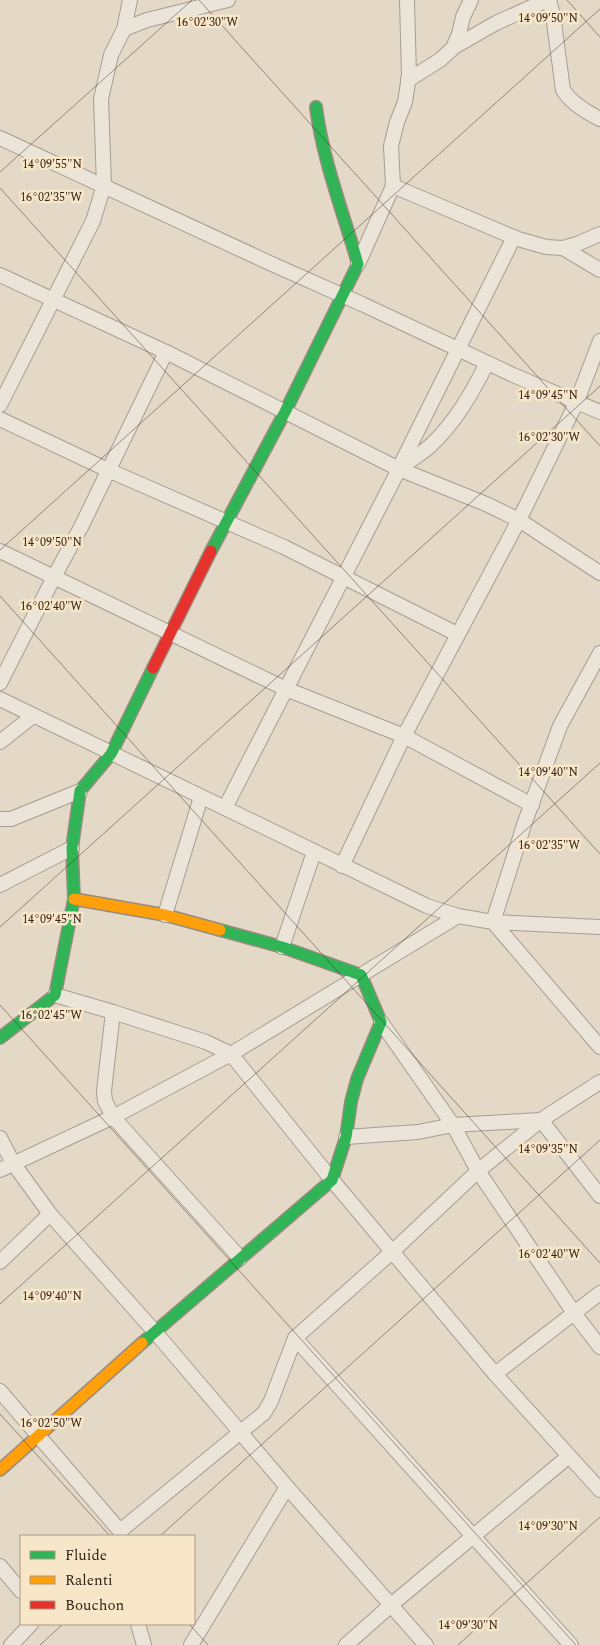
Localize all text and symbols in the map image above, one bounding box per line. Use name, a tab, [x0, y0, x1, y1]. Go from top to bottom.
text: 14°09'50"N	[518, 9, 578, 28]
text: 16°02'30"W	[176, 13, 238, 32]
text: 14°09'55"N	[22, 155, 82, 174]
text: 16°02'35"W	[20, 188, 82, 207]
text: 14°09'45"N	[518, 386, 578, 405]
text: 16°02'30"W	[518, 428, 580, 447]
text: 14°09'50"N	[22, 533, 82, 552]
text: 16°02'40"W	[20, 597, 82, 616]
text: 14°09'40"N	[518, 763, 578, 782]
text: 16°02'35"W	[518, 836, 580, 855]
text: 14°09'45"N	[22, 910, 82, 929]
text: 16°02'45"W	[20, 1006, 82, 1025]
text: 14°09'35"N	[518, 1140, 578, 1159]
text: 16°02'40"W	[518, 1245, 580, 1264]
text: 14°09'40"N	[22, 1287, 82, 1306]
text: 16°02'50"W	[20, 1414, 82, 1433]
text: 14°09'30"N	[518, 1517, 578, 1536]
legend	[20, 1535, 195, 1625]
text: Fluide	[65, 1544, 107, 1567]
text: Ralenti	[65, 1569, 113, 1592]
text: Bouchon	[65, 1594, 125, 1617]
text: 14°09'30"N	[438, 1616, 498, 1635]

